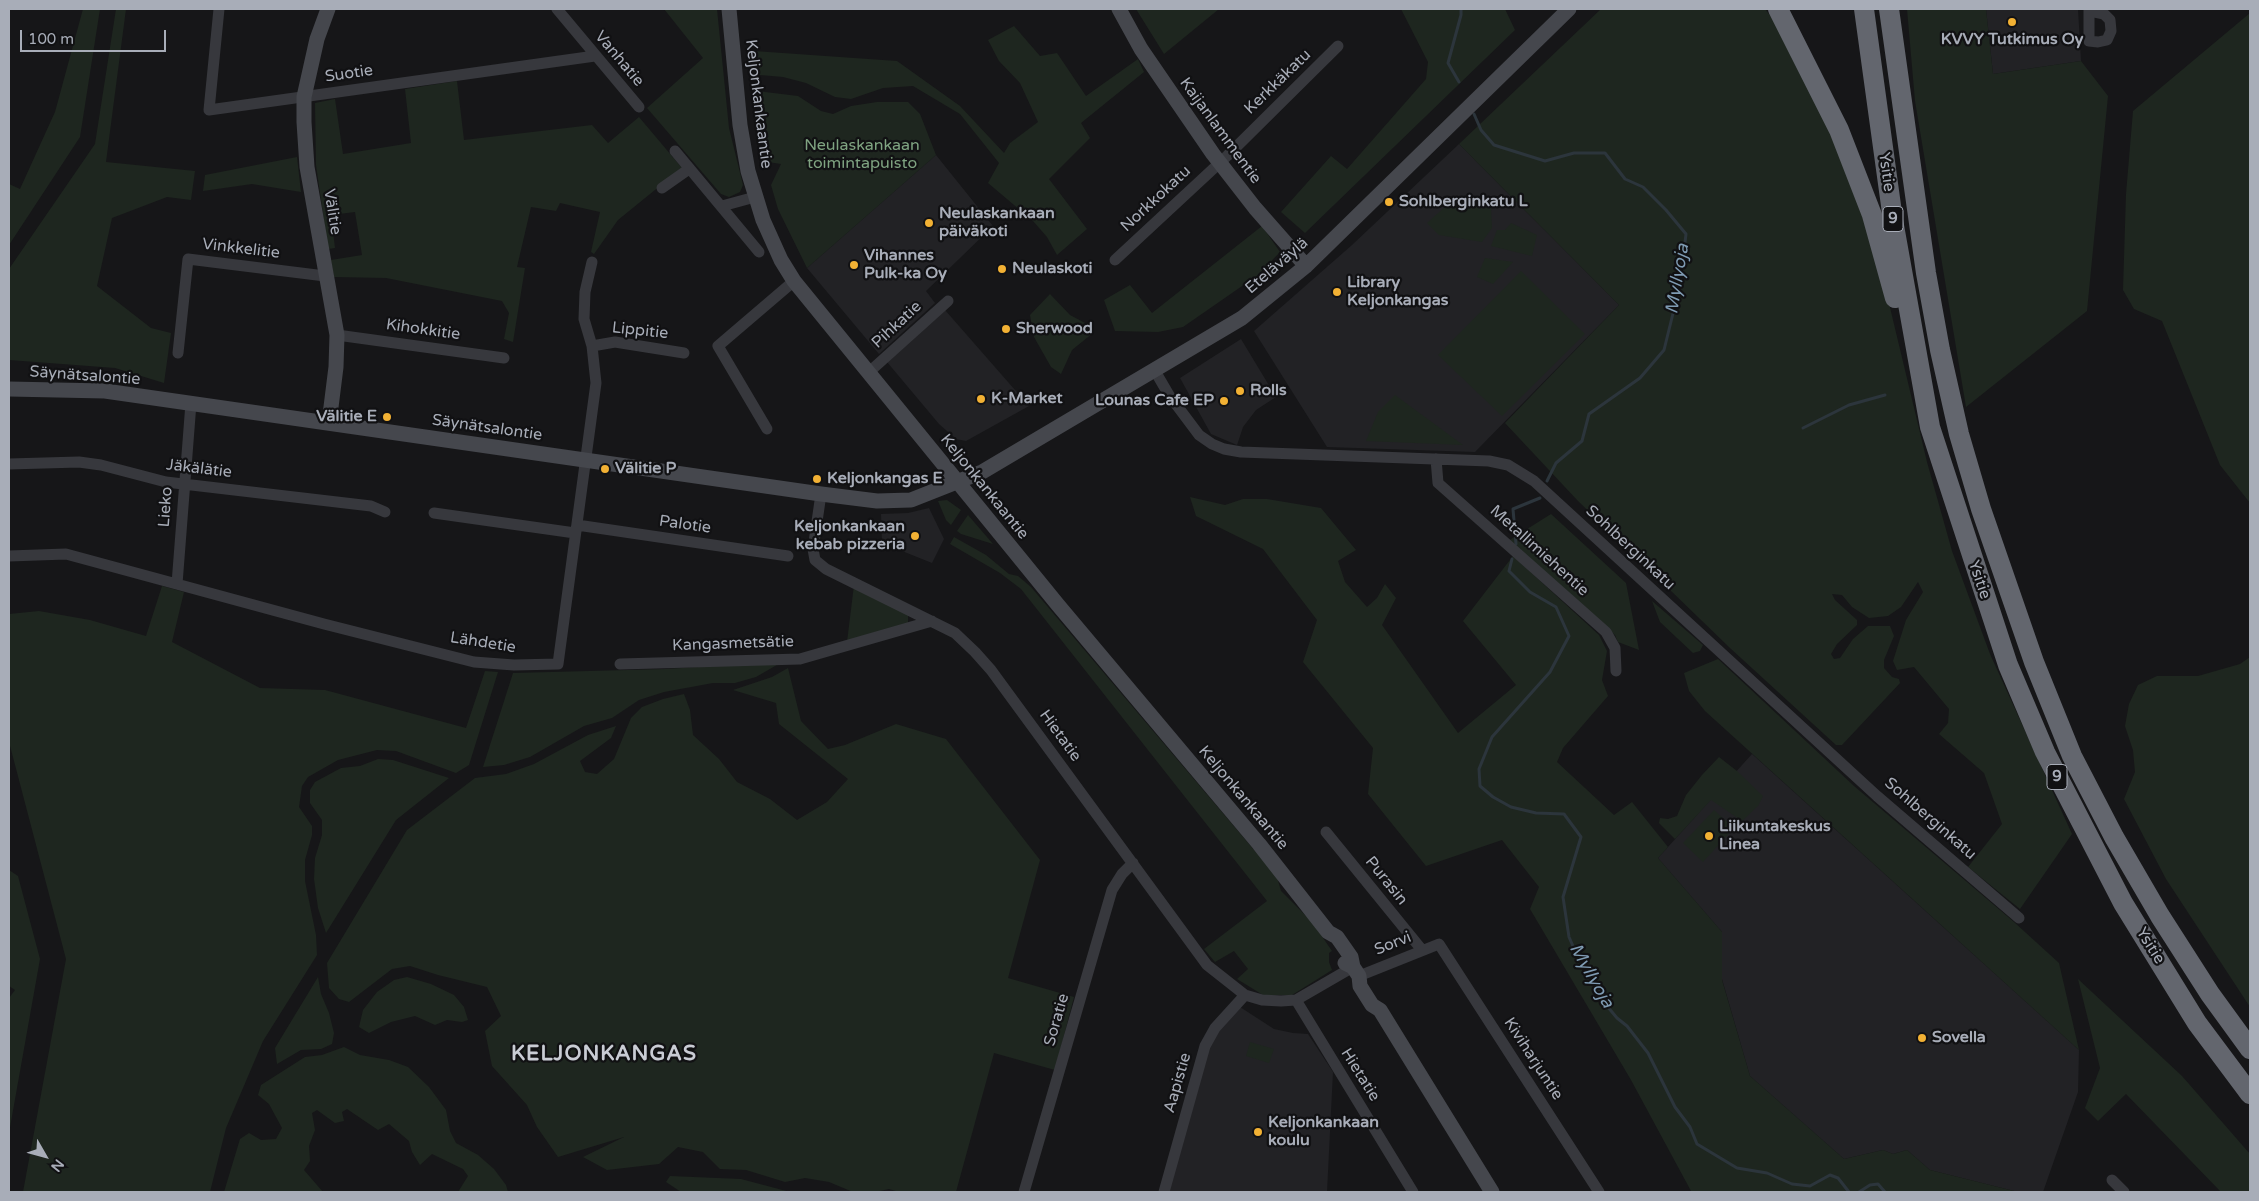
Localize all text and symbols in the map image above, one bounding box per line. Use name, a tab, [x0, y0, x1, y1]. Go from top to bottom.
marker: KVVY Tutkimus Oy	[2006, 16, 2018, 28]
scale bar	[22, 20, 169, 52]
street label: Vanhatie	[590, 27, 648, 91]
text: 100 m	[28, 30, 74, 48]
place label: KVVY Tutkimus Oy	[1941, 30, 2083, 50]
street label: Keljonkankaantie	[741, 38, 775, 170]
street label: Kerkkäkatu	[1241, 45, 1315, 119]
street label: Suotie	[324, 61, 374, 87]
street label: Kaijanlammentie	[1175, 74, 1265, 188]
park label: Neulaskankaan toimintapuisto	[804, 136, 920, 174]
street label: Ysitie	[1874, 151, 1898, 193]
street label: Norkkokatu	[1117, 162, 1195, 236]
street label: Välitie	[319, 188, 345, 236]
place label: Sohlberginkatu L	[1399, 192, 1528, 212]
marker: Sohlberginkatu L	[1383, 196, 1395, 208]
place label: Neulaskankaan päiväkoti	[939, 204, 1055, 242]
road number: 9	[1883, 206, 1903, 232]
marker: Neulaskankaan päiväkoti	[923, 217, 935, 229]
street label: Eteläväylä	[1242, 234, 1312, 298]
street label: Vinkkelitie	[201, 235, 281, 263]
water label: Myllyoja	[1662, 242, 1694, 316]
place label: Vihannes Pulk-ka Oy	[864, 246, 947, 284]
marker: Vihannes Pulk-ka Oy	[848, 259, 860, 271]
place label: Neulaskoti	[1012, 259, 1092, 279]
marker: Neulaskoti	[996, 263, 1008, 275]
place label: Library Keljonkangas	[1347, 273, 1448, 311]
marker: Library Keljonkangas	[1331, 286, 1343, 298]
street label: Pihkatie	[868, 297, 926, 353]
street label: Kihokkitie	[385, 315, 461, 345]
street label: Lippitie	[611, 318, 669, 344]
place label: Sherwood	[1016, 319, 1093, 339]
marker: Sherwood	[1000, 323, 1012, 335]
street label: Säynätsalontie	[29, 363, 141, 389]
place label: Rolls	[1250, 381, 1287, 401]
marker: Rolls	[1234, 385, 1246, 397]
place label: K-Market	[991, 389, 1063, 409]
place label: Lounas Cafe EP	[1095, 391, 1214, 411]
marker: K-Market	[975, 393, 987, 405]
marker: Lounas Cafe EP	[1218, 395, 1230, 407]
place label: Välitie E	[316, 407, 377, 427]
marker: Välitie E	[381, 411, 393, 423]
street label: Säynätsalontie	[431, 411, 543, 445]
street label: Keljonkankaantie	[936, 431, 1032, 543]
street label: Jäkälätie	[165, 455, 233, 483]
place label: Välitie P	[615, 459, 676, 479]
marker: Välitie P	[599, 463, 611, 475]
place label: Keljonkangas E	[827, 469, 943, 489]
marker: Keljonkangas E	[811, 473, 823, 485]
street label: Lieko	[155, 486, 177, 528]
street label: Metallimiehentie	[1486, 502, 1592, 600]
street label: Sohlberginkatu	[1581, 502, 1679, 594]
street label: Palotie	[658, 512, 712, 538]
place label: Keljonkankaan kebab pizzeria	[794, 517, 905, 555]
marker: Keljonkankaan kebab pizzeria	[909, 530, 921, 542]
street label: Ysitie	[1963, 558, 1995, 602]
street label: Lähdetie	[449, 628, 517, 658]
street label: Kangasmetsätie	[672, 632, 794, 656]
street label: Hietatie	[1035, 706, 1085, 766]
street label: Keljonkankaantie	[1194, 742, 1292, 854]
road number: 9	[2047, 764, 2067, 790]
street label: Sohlberginkatu	[1880, 774, 1980, 864]
place label: Liikuntakeskus Linea	[1719, 817, 1831, 855]
marker: Liikuntakeskus Linea	[1703, 830, 1715, 842]
street label: Purasin	[1361, 853, 1411, 909]
street label: Ysitie	[2131, 924, 2169, 968]
street label: Sorvi	[1372, 928, 1414, 960]
water label: Myllyoja	[1564, 940, 1618, 1012]
street label: Soratie	[1040, 992, 1074, 1048]
street label: Kiviharjuntie	[1499, 1014, 1567, 1104]
place label: Sovella	[1932, 1028, 1986, 1048]
marker: Sovella	[1916, 1032, 1928, 1044]
district label: KELJONKANGAS	[510, 1041, 698, 1067]
street label: Hietatie	[1336, 1045, 1384, 1105]
street label: Aapistie	[1160, 1051, 1196, 1115]
place label: Keljonkankaan koulu	[1268, 1113, 1379, 1151]
marker: Keljonkankaan koulu	[1252, 1126, 1264, 1138]
north arrow	[20, 1131, 70, 1181]
text: N	[47, 1156, 67, 1175]

